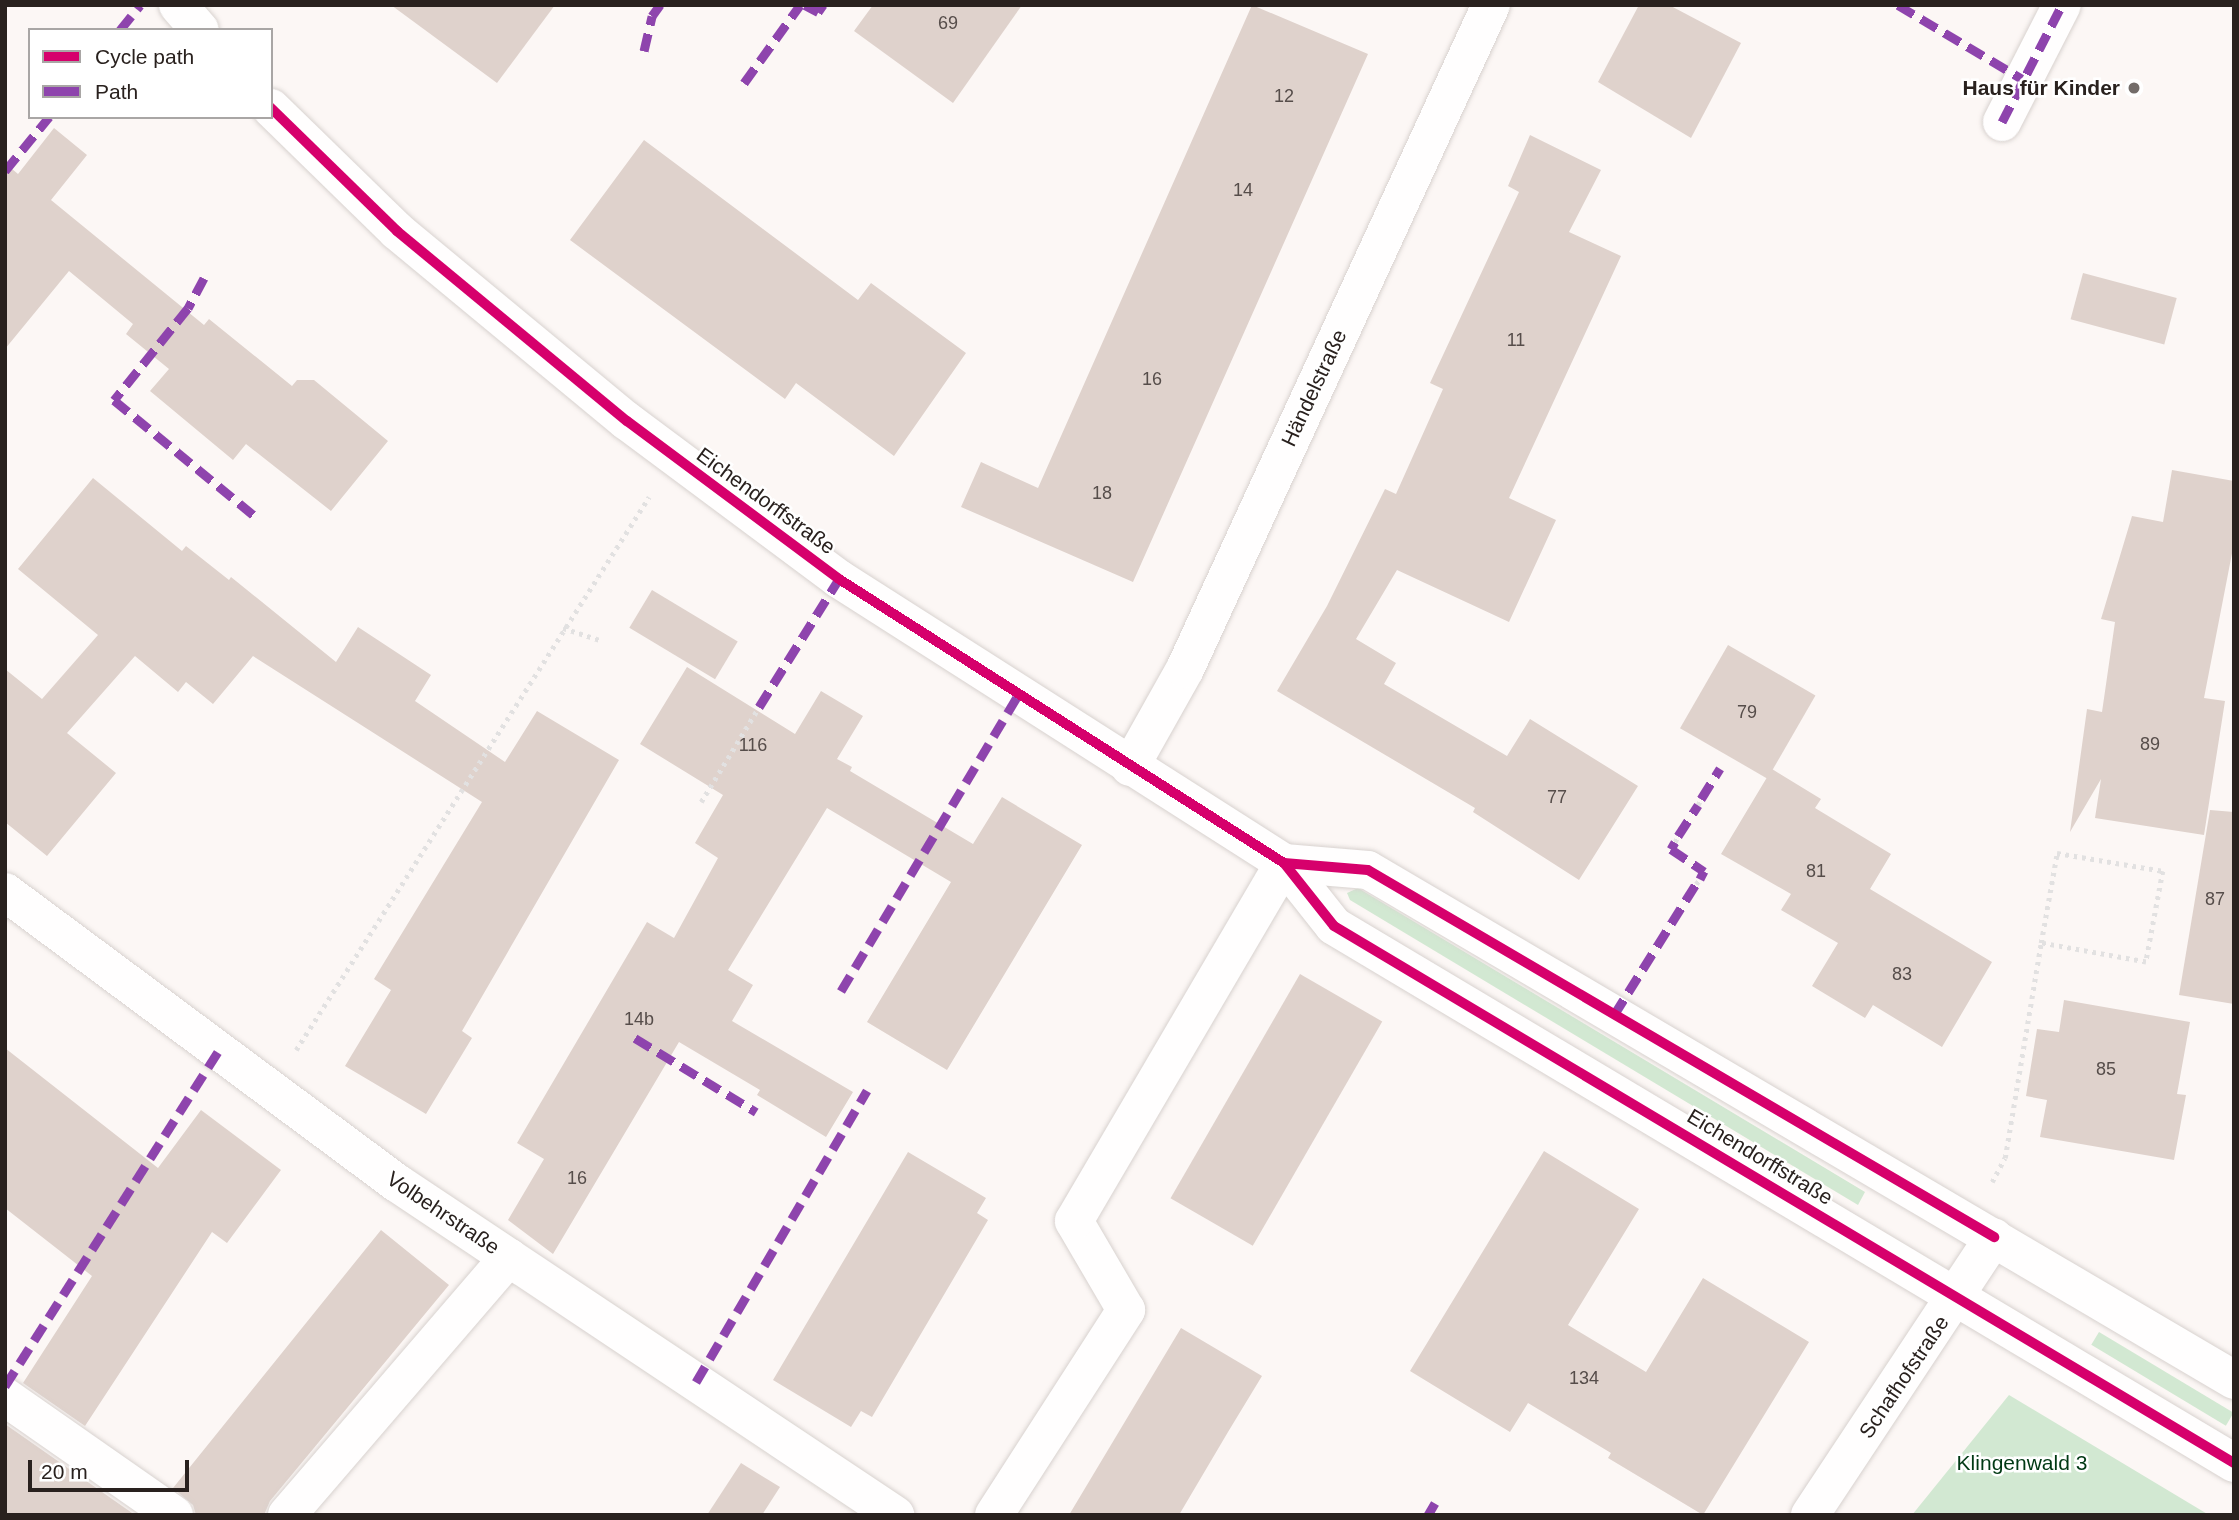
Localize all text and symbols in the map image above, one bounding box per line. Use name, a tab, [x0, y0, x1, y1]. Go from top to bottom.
house number: 69	[938, 12, 958, 34]
legend	[28, 28, 273, 119]
text: Cycle path	[95, 45, 194, 68]
place label: Haus für Kinder	[1962, 75, 2120, 101]
text: Path	[95, 80, 138, 103]
marker: Haus für Kinder	[2126, 80, 2142, 96]
house number: 12	[1274, 85, 1294, 107]
house number: 14	[1233, 179, 1253, 201]
street label: Händelstraße	[1276, 326, 1352, 450]
house number: 11	[1507, 329, 1525, 351]
house number: 16	[1142, 368, 1162, 390]
street label: Eichendorffstraße	[692, 442, 840, 560]
house number: 18	[1092, 482, 1112, 504]
house number: 79	[1737, 701, 1757, 723]
house number: 89	[2140, 733, 2160, 755]
house number: 116	[739, 734, 767, 756]
house number: 77	[1547, 786, 1567, 808]
house number: 81	[1806, 860, 1826, 882]
house number: 87	[2205, 888, 2225, 910]
house number: 83	[1892, 963, 1912, 985]
house number: 14b	[624, 1008, 654, 1030]
house number: 85	[2096, 1058, 2116, 1080]
street label: Eichendorffstraße	[1683, 1104, 1837, 1210]
street label: Volbehrstraße	[382, 1166, 504, 1260]
house number: 16	[567, 1167, 587, 1189]
street label: Schafhofstraße	[1854, 1311, 1954, 1443]
house number: 134	[1569, 1367, 1599, 1389]
scale bar	[32, 1446, 192, 1490]
park label: Klingenwald 3	[1957, 1450, 2087, 1476]
text: 20 m	[41, 1460, 88, 1483]

